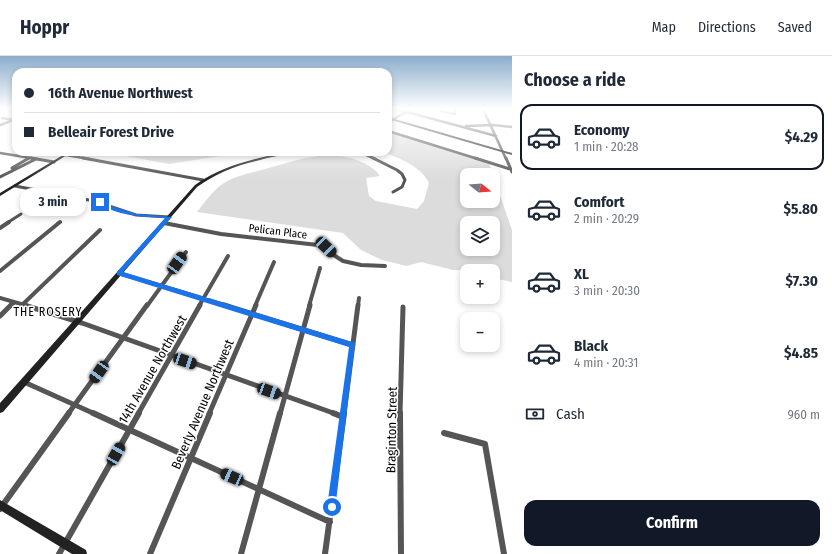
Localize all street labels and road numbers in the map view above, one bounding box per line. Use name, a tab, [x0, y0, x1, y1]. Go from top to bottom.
street label: Pelican Place	[248, 221, 308, 242]
street label: 14th Avenue Northwest	[115, 312, 190, 426]
street label: Beverly Avenue Northwest	[168, 336, 237, 471]
street label: Braginton Street	[383, 386, 400, 473]

